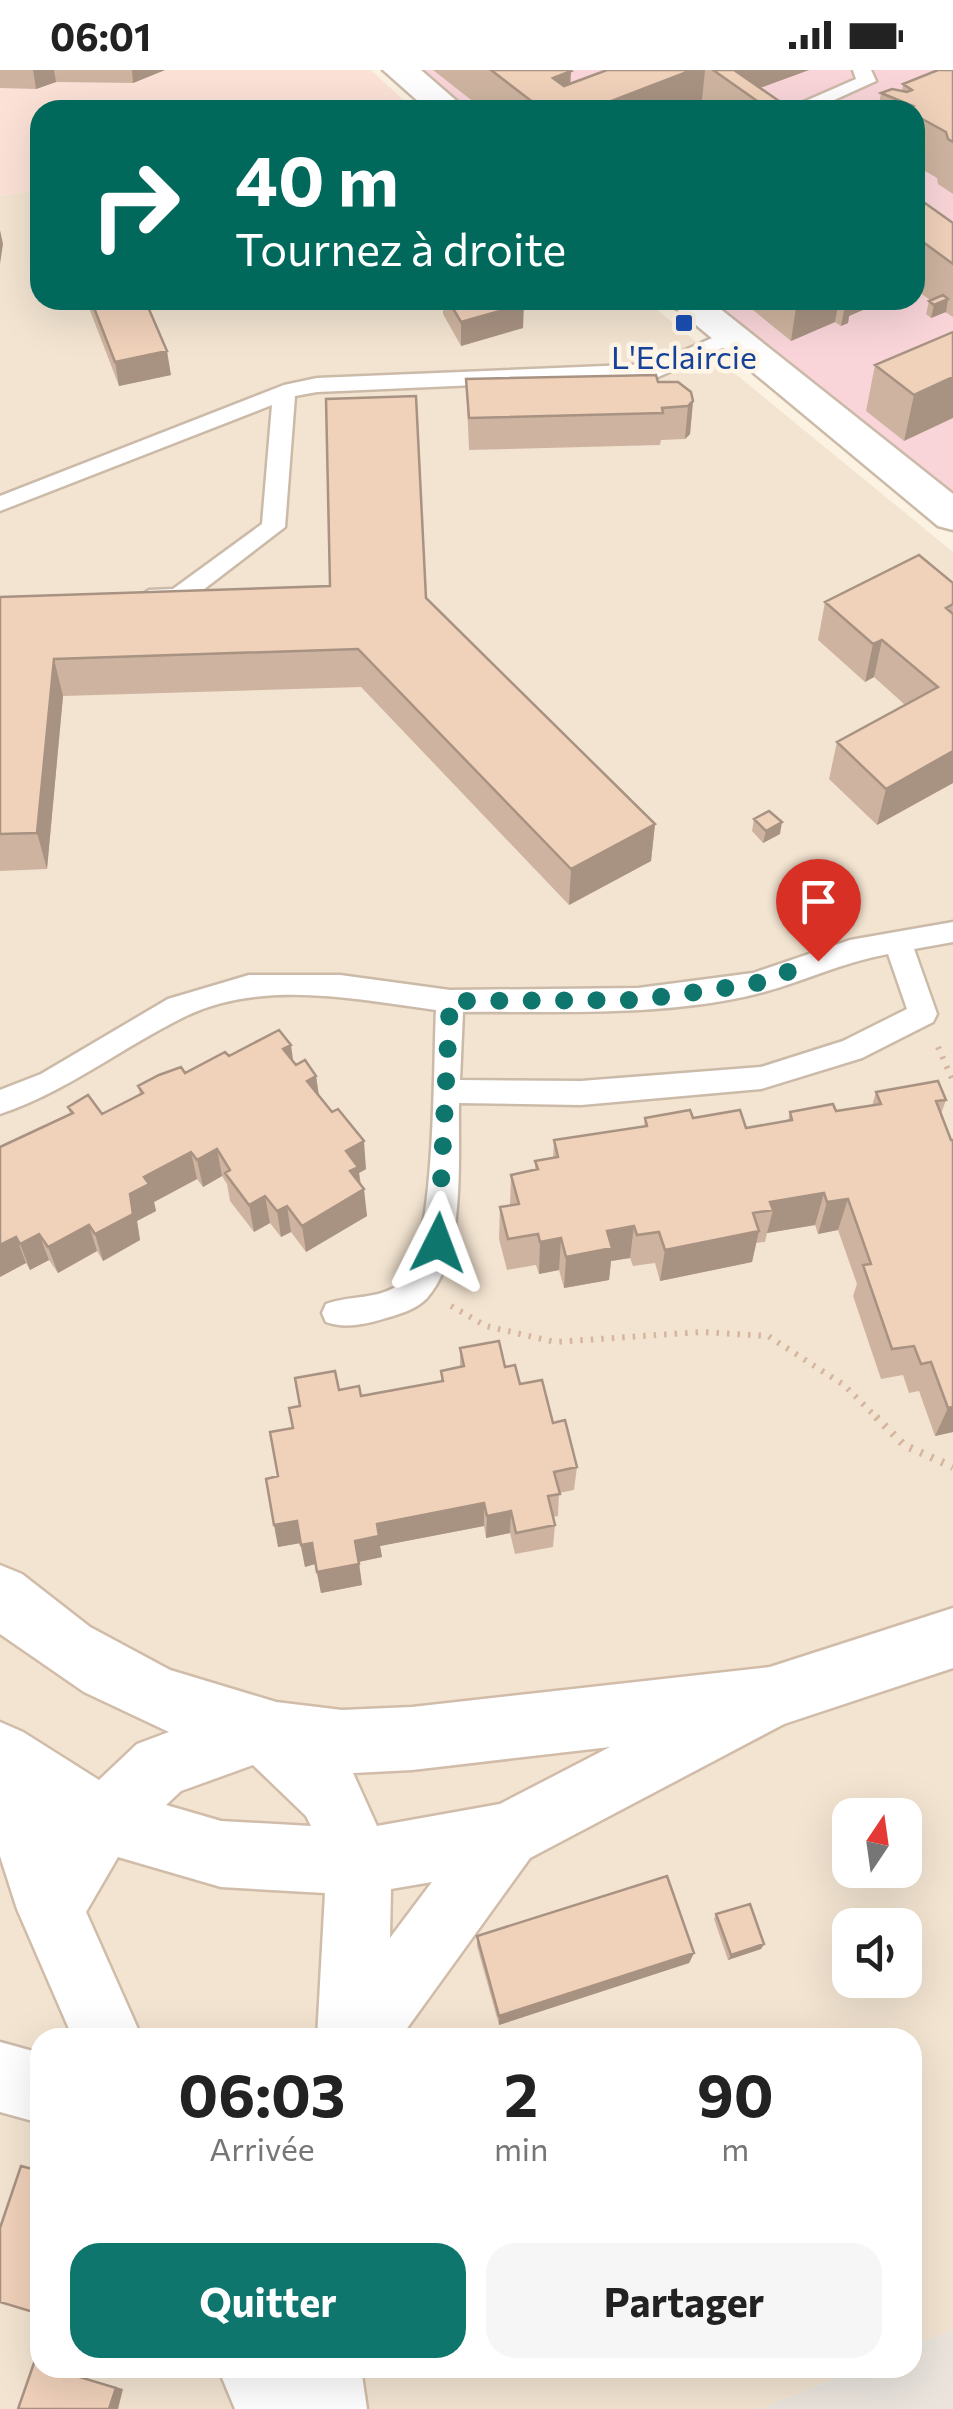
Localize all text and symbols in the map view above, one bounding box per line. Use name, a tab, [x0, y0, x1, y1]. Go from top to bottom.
text: 06:01	[50, 12, 151, 59]
text: 40 m	[235, 135, 399, 220]
icon: right	[70, 140, 200, 270]
text: Tournez à droite	[235, 220, 566, 275]
marker: L'Eclaircie	[673, 312, 695, 334]
place label: L'Eclaircie	[611, 336, 757, 376]
pin	[776, 859, 861, 962]
icon: arrive	[791, 874, 846, 929]
position arrow	[386, 1191, 490, 1295]
north arrow	[832, 1798, 922, 1888]
map controls	[832, 1798, 922, 1998]
button: sound	[832, 1908, 922, 1998]
text: 06:03	[178, 2056, 346, 2129]
text: 2	[504, 2056, 538, 2129]
text: 90	[697, 2056, 774, 2129]
text: Arrivée	[209, 2128, 315, 2168]
text: min	[494, 2128, 548, 2168]
text: m	[721, 2128, 749, 2168]
button: Quitter	[70, 2243, 466, 2358]
button: Partager	[486, 2243, 882, 2358]

